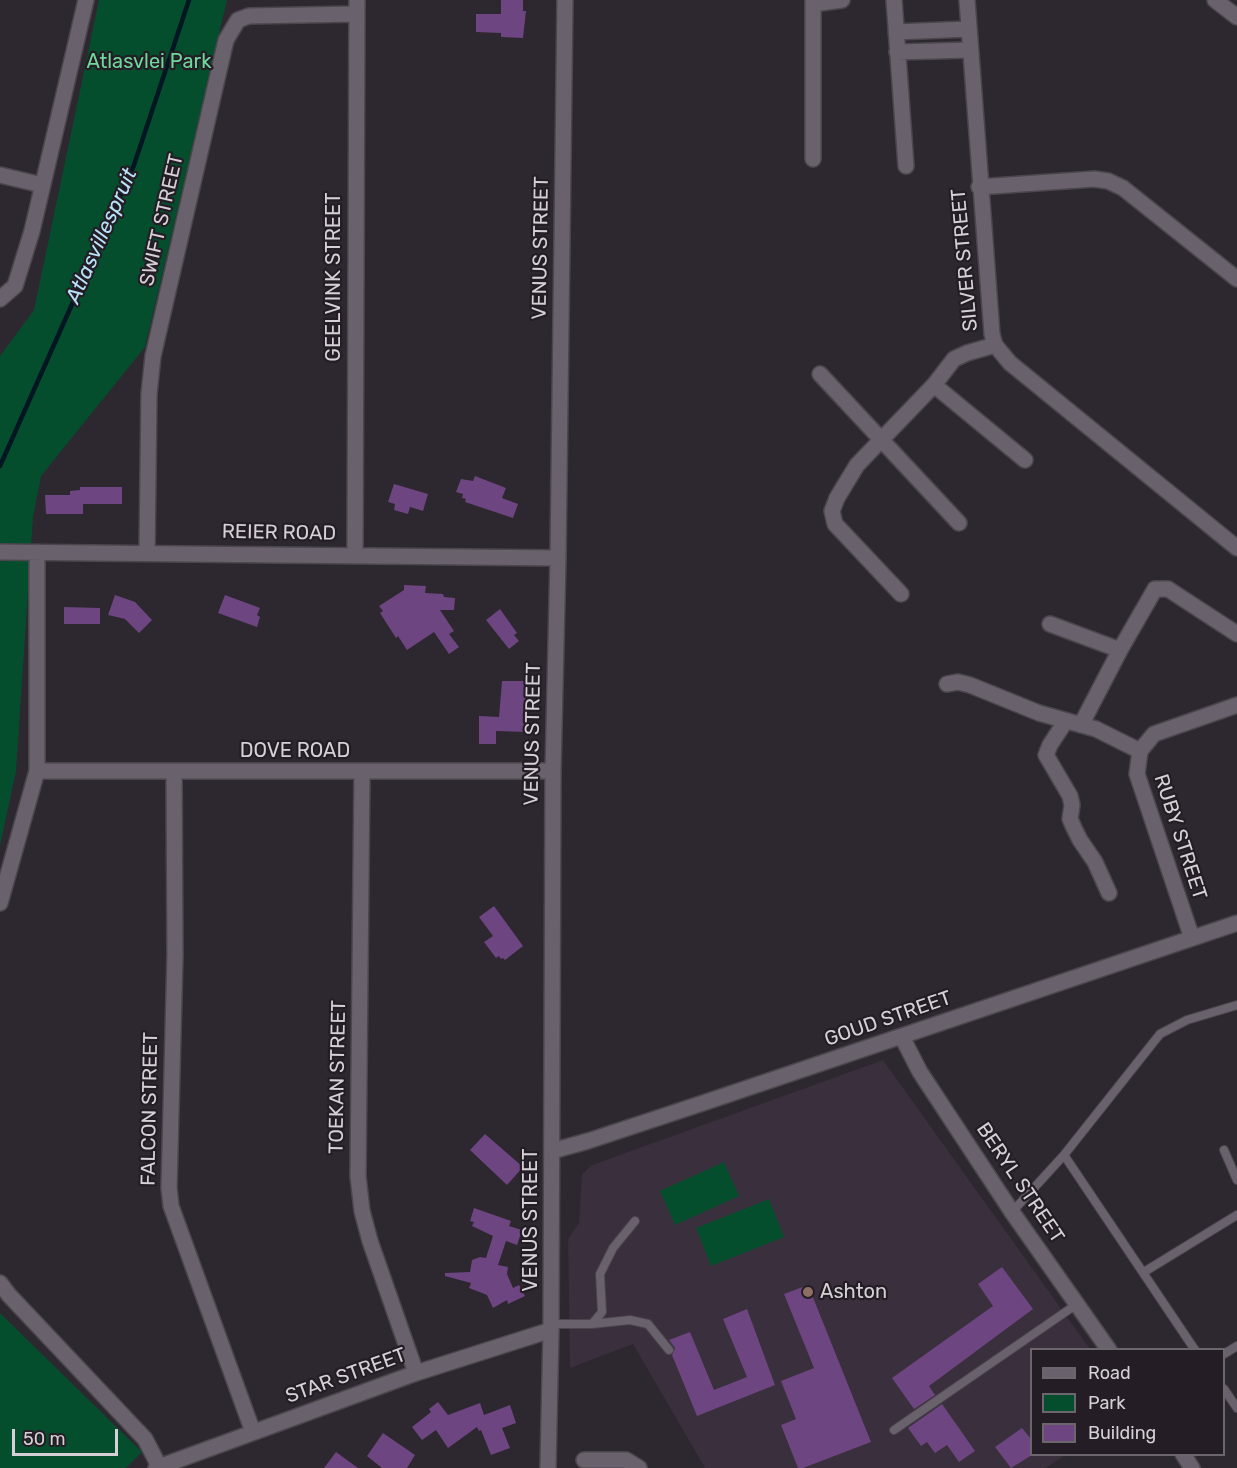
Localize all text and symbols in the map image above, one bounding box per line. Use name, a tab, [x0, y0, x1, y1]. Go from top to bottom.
park label: Atlasvlei Park	[87, 50, 211, 74]
street label: SWIFT STREET	[135, 152, 189, 288]
water label: Atlasvillespruit	[61, 165, 143, 307]
street label: VENUS STREET	[528, 176, 554, 320]
street label: SILVER STREET	[947, 188, 983, 332]
street label: GEELVINK STREET	[322, 192, 346, 362]
street label: REIER ROAD	[222, 520, 336, 546]
street label: VENUS STREET	[520, 662, 546, 806]
street label: DOVE ROAD	[240, 739, 350, 763]
street label: RUBY STREET	[1148, 771, 1212, 903]
street label: GOUD STREET	[821, 986, 955, 1052]
street label: TOEKAN STREET	[325, 1000, 351, 1154]
street label: FALCON STREET	[137, 1032, 163, 1186]
street label: BERYL STREET	[971, 1118, 1069, 1248]
street label: VENUS STREET	[519, 1148, 543, 1292]
place label: Ashton	[820, 1280, 887, 1304]
marker: Ashton	[801, 1285, 815, 1299]
street label: STAR STREET	[282, 1343, 410, 1409]
legend	[1030, 1348, 1225, 1456]
text: Road	[1088, 1362, 1131, 1384]
text: Park	[1088, 1392, 1125, 1414]
scale bar	[15, 1417, 122, 1455]
text: Building	[1088, 1422, 1156, 1444]
text: 50 m	[23, 1428, 66, 1450]

